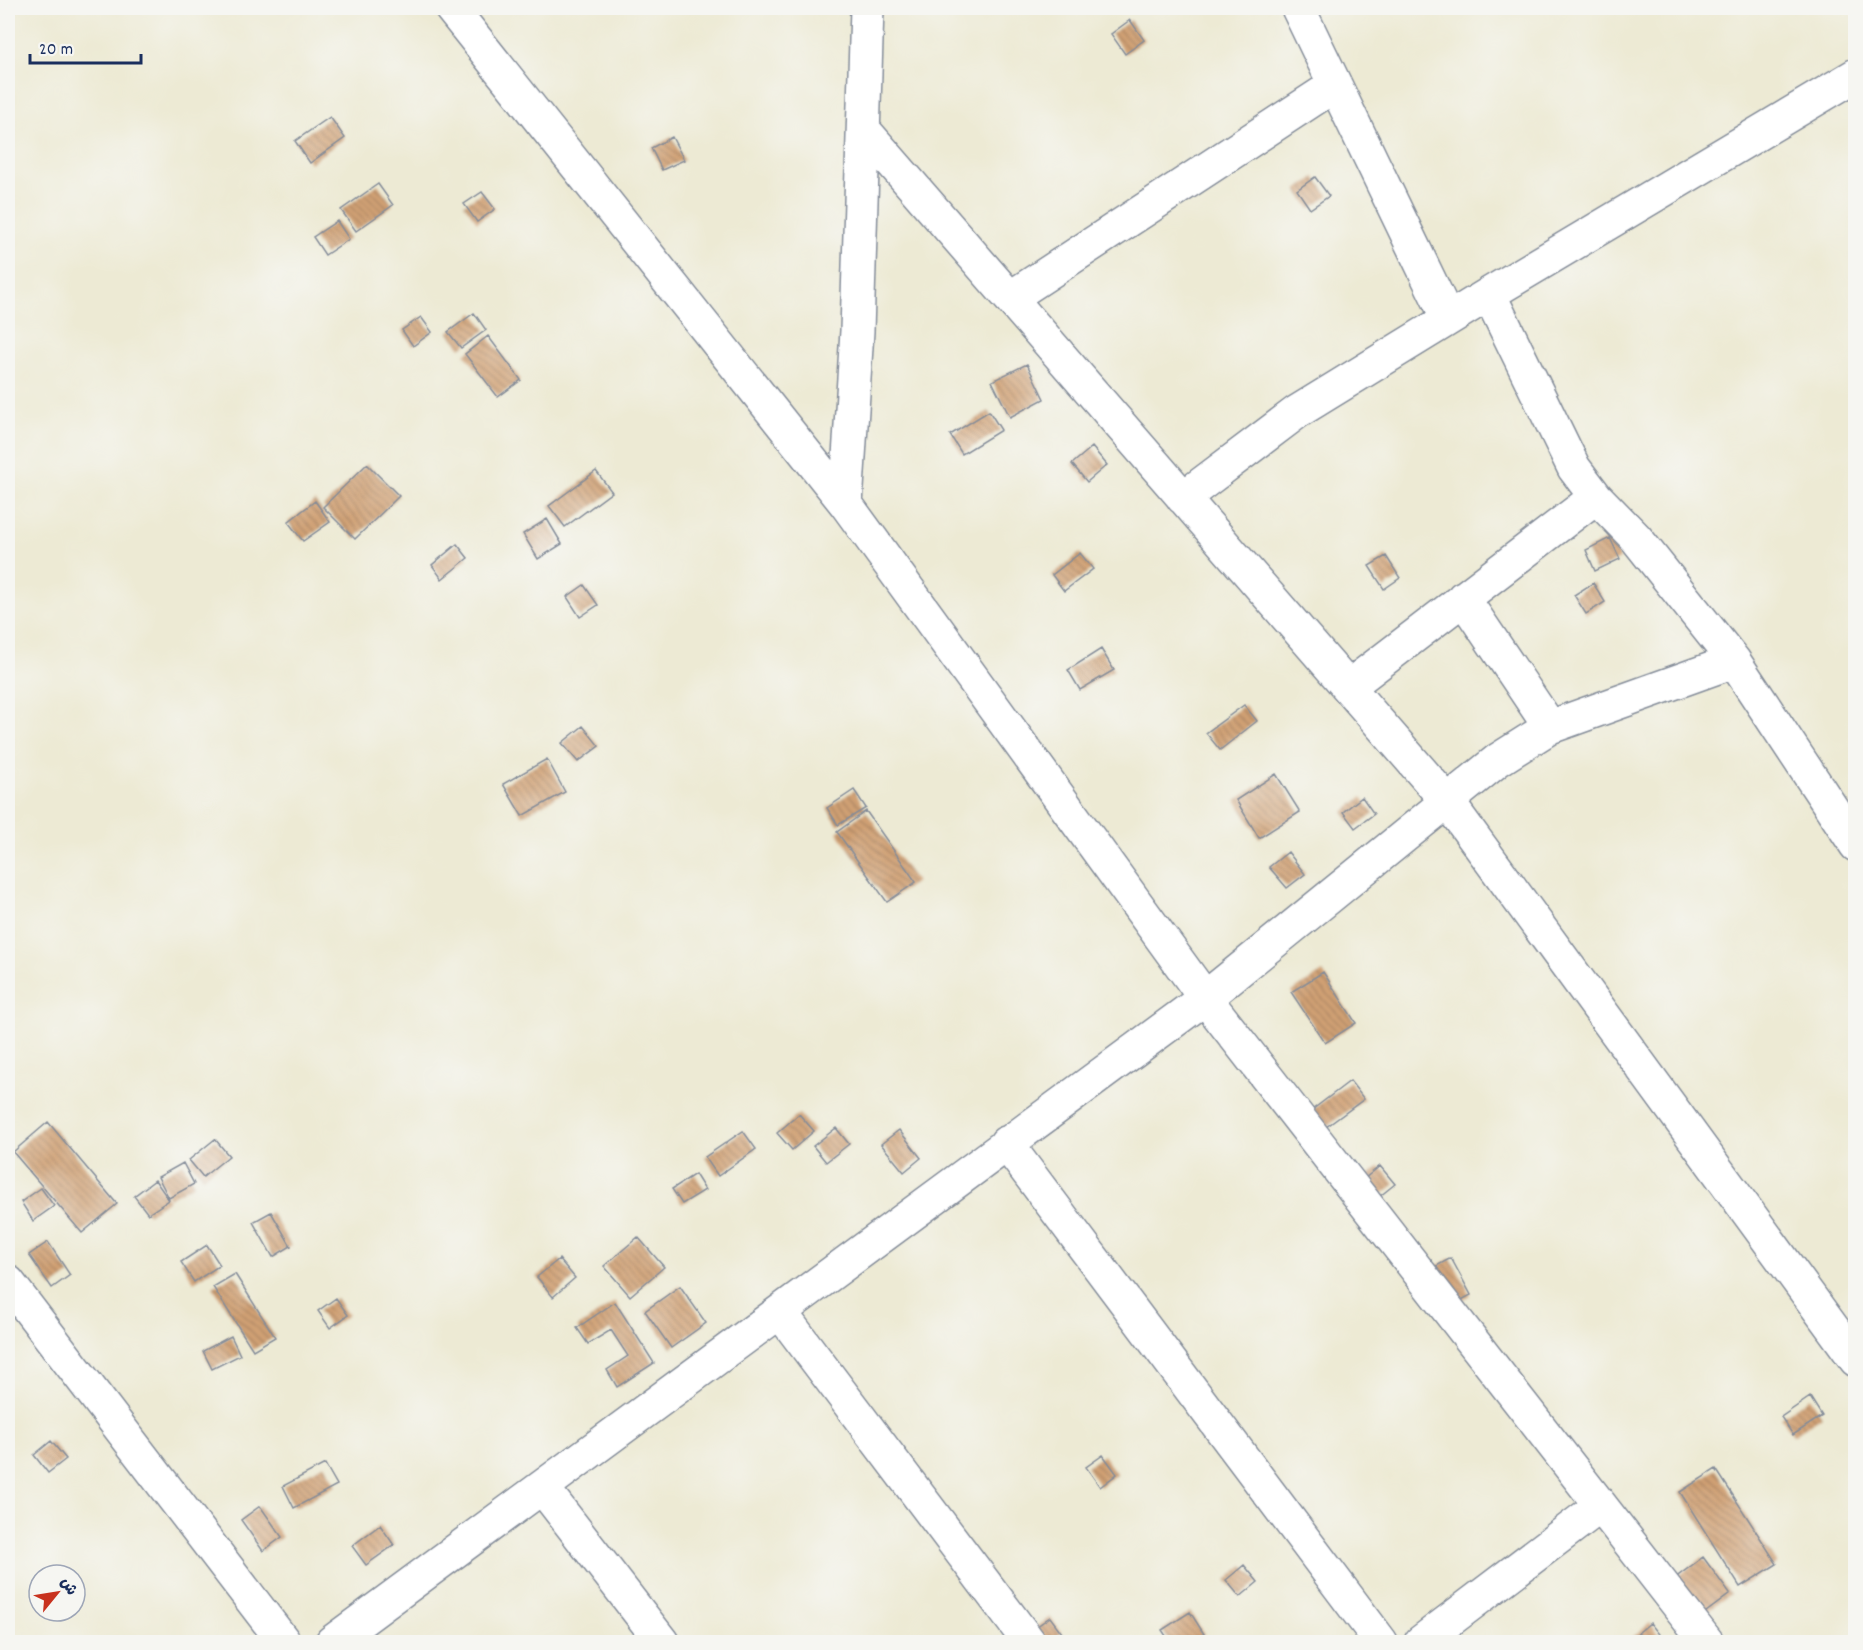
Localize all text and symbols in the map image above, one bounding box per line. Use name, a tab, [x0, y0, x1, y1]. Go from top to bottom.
scale bar	[30, 27, 141, 65]
text: 20 m	[39, 38, 73, 63]
north arrow	[27, 1563, 87, 1623]
text: ش	[53, 1573, 82, 1600]

